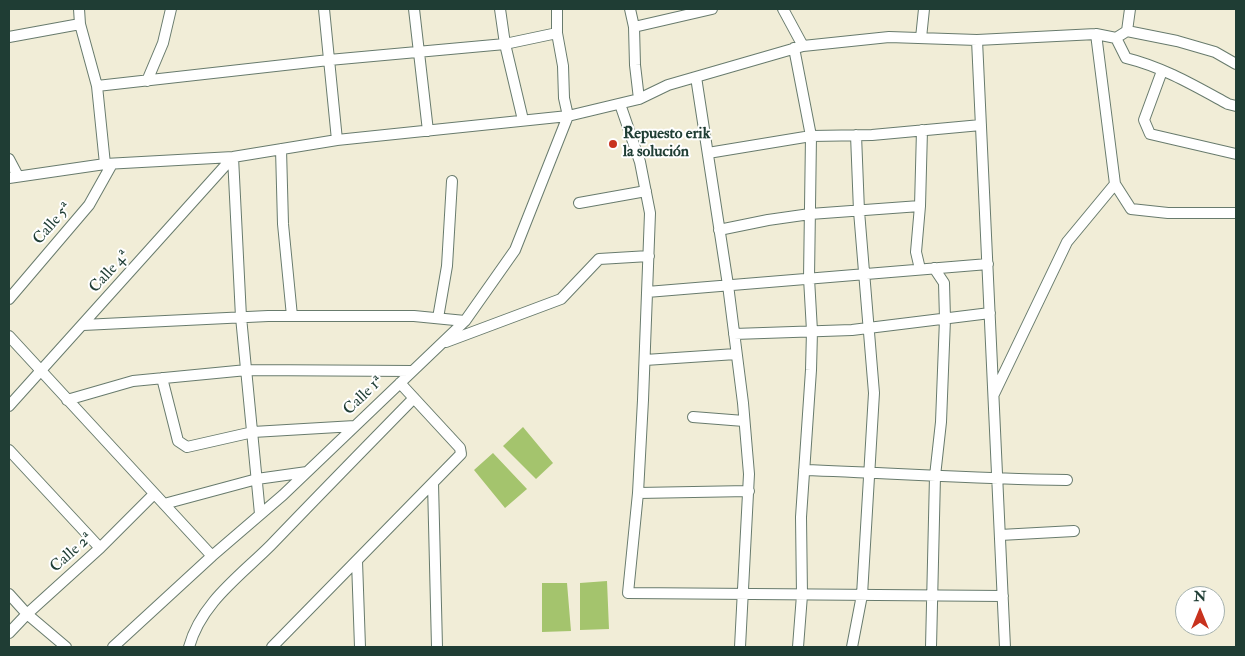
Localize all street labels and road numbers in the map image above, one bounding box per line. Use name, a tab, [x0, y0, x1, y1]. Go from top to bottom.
street label: Calle 5ª	[30, 199, 76, 249]
street label: Calle 4ª	[86, 247, 134, 297]
street label: Calle 1ª	[340, 372, 388, 420]
street label: Calle 2ª	[47, 529, 97, 577]

